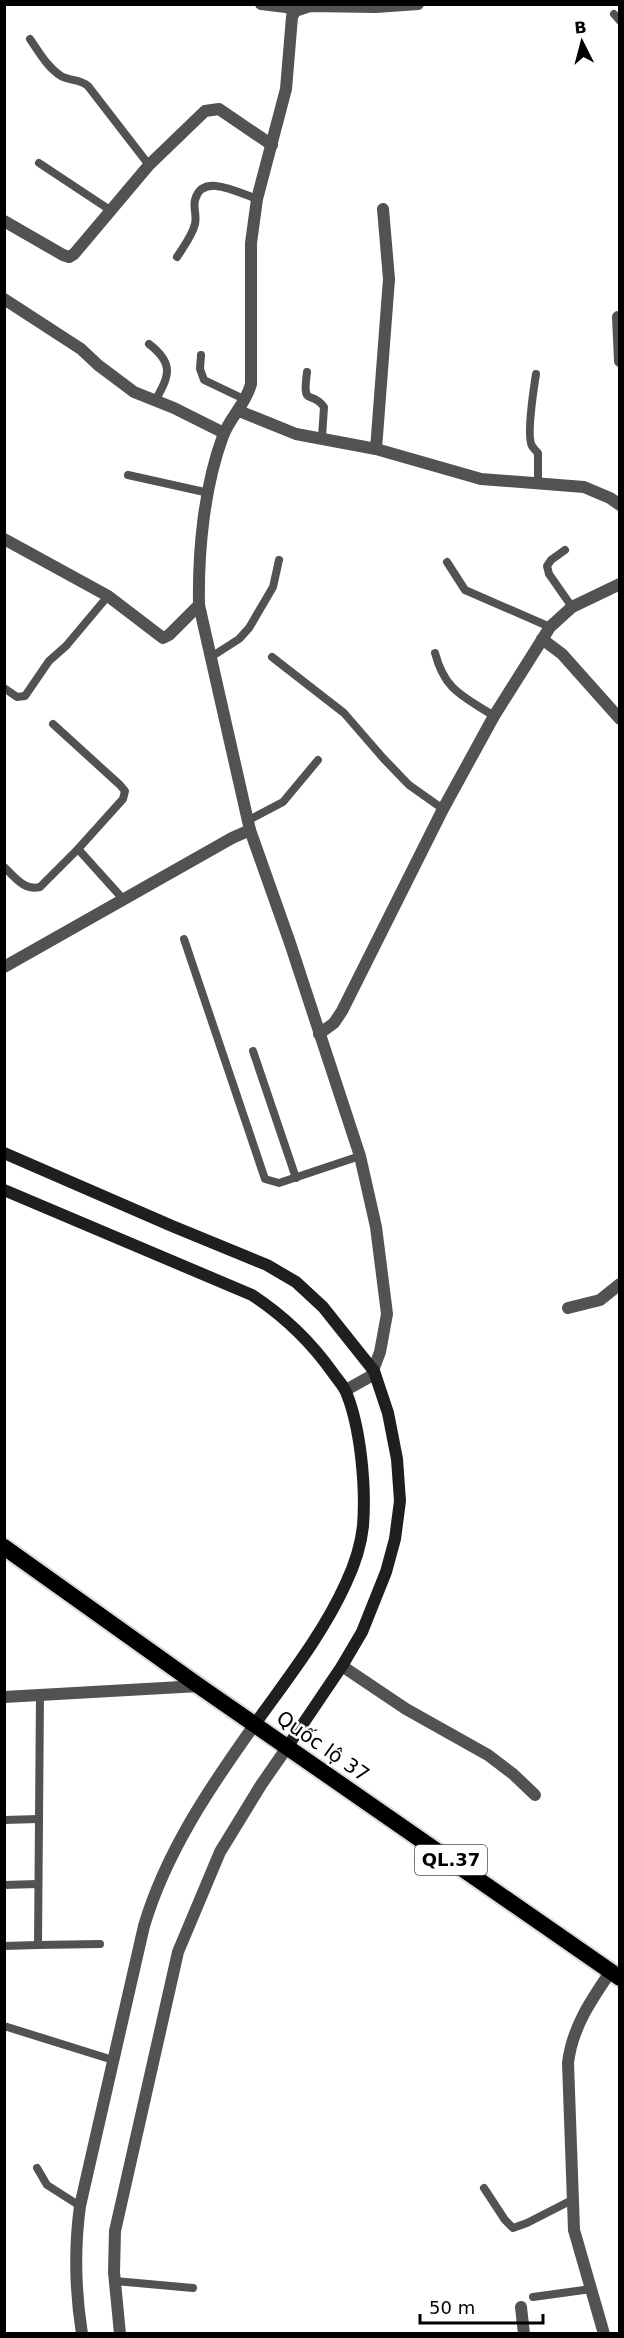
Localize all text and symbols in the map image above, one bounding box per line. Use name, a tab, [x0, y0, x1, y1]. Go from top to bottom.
north arrow	[552, 12, 612, 72]
text: B	[573, 17, 588, 38]
street label: Quốc lộ 37	[272, 1705, 374, 1787]
road number: QL.37	[415, 1845, 487, 1875]
scale bar	[420, 2287, 543, 2325]
text: 50 m	[429, 2297, 475, 2318]

